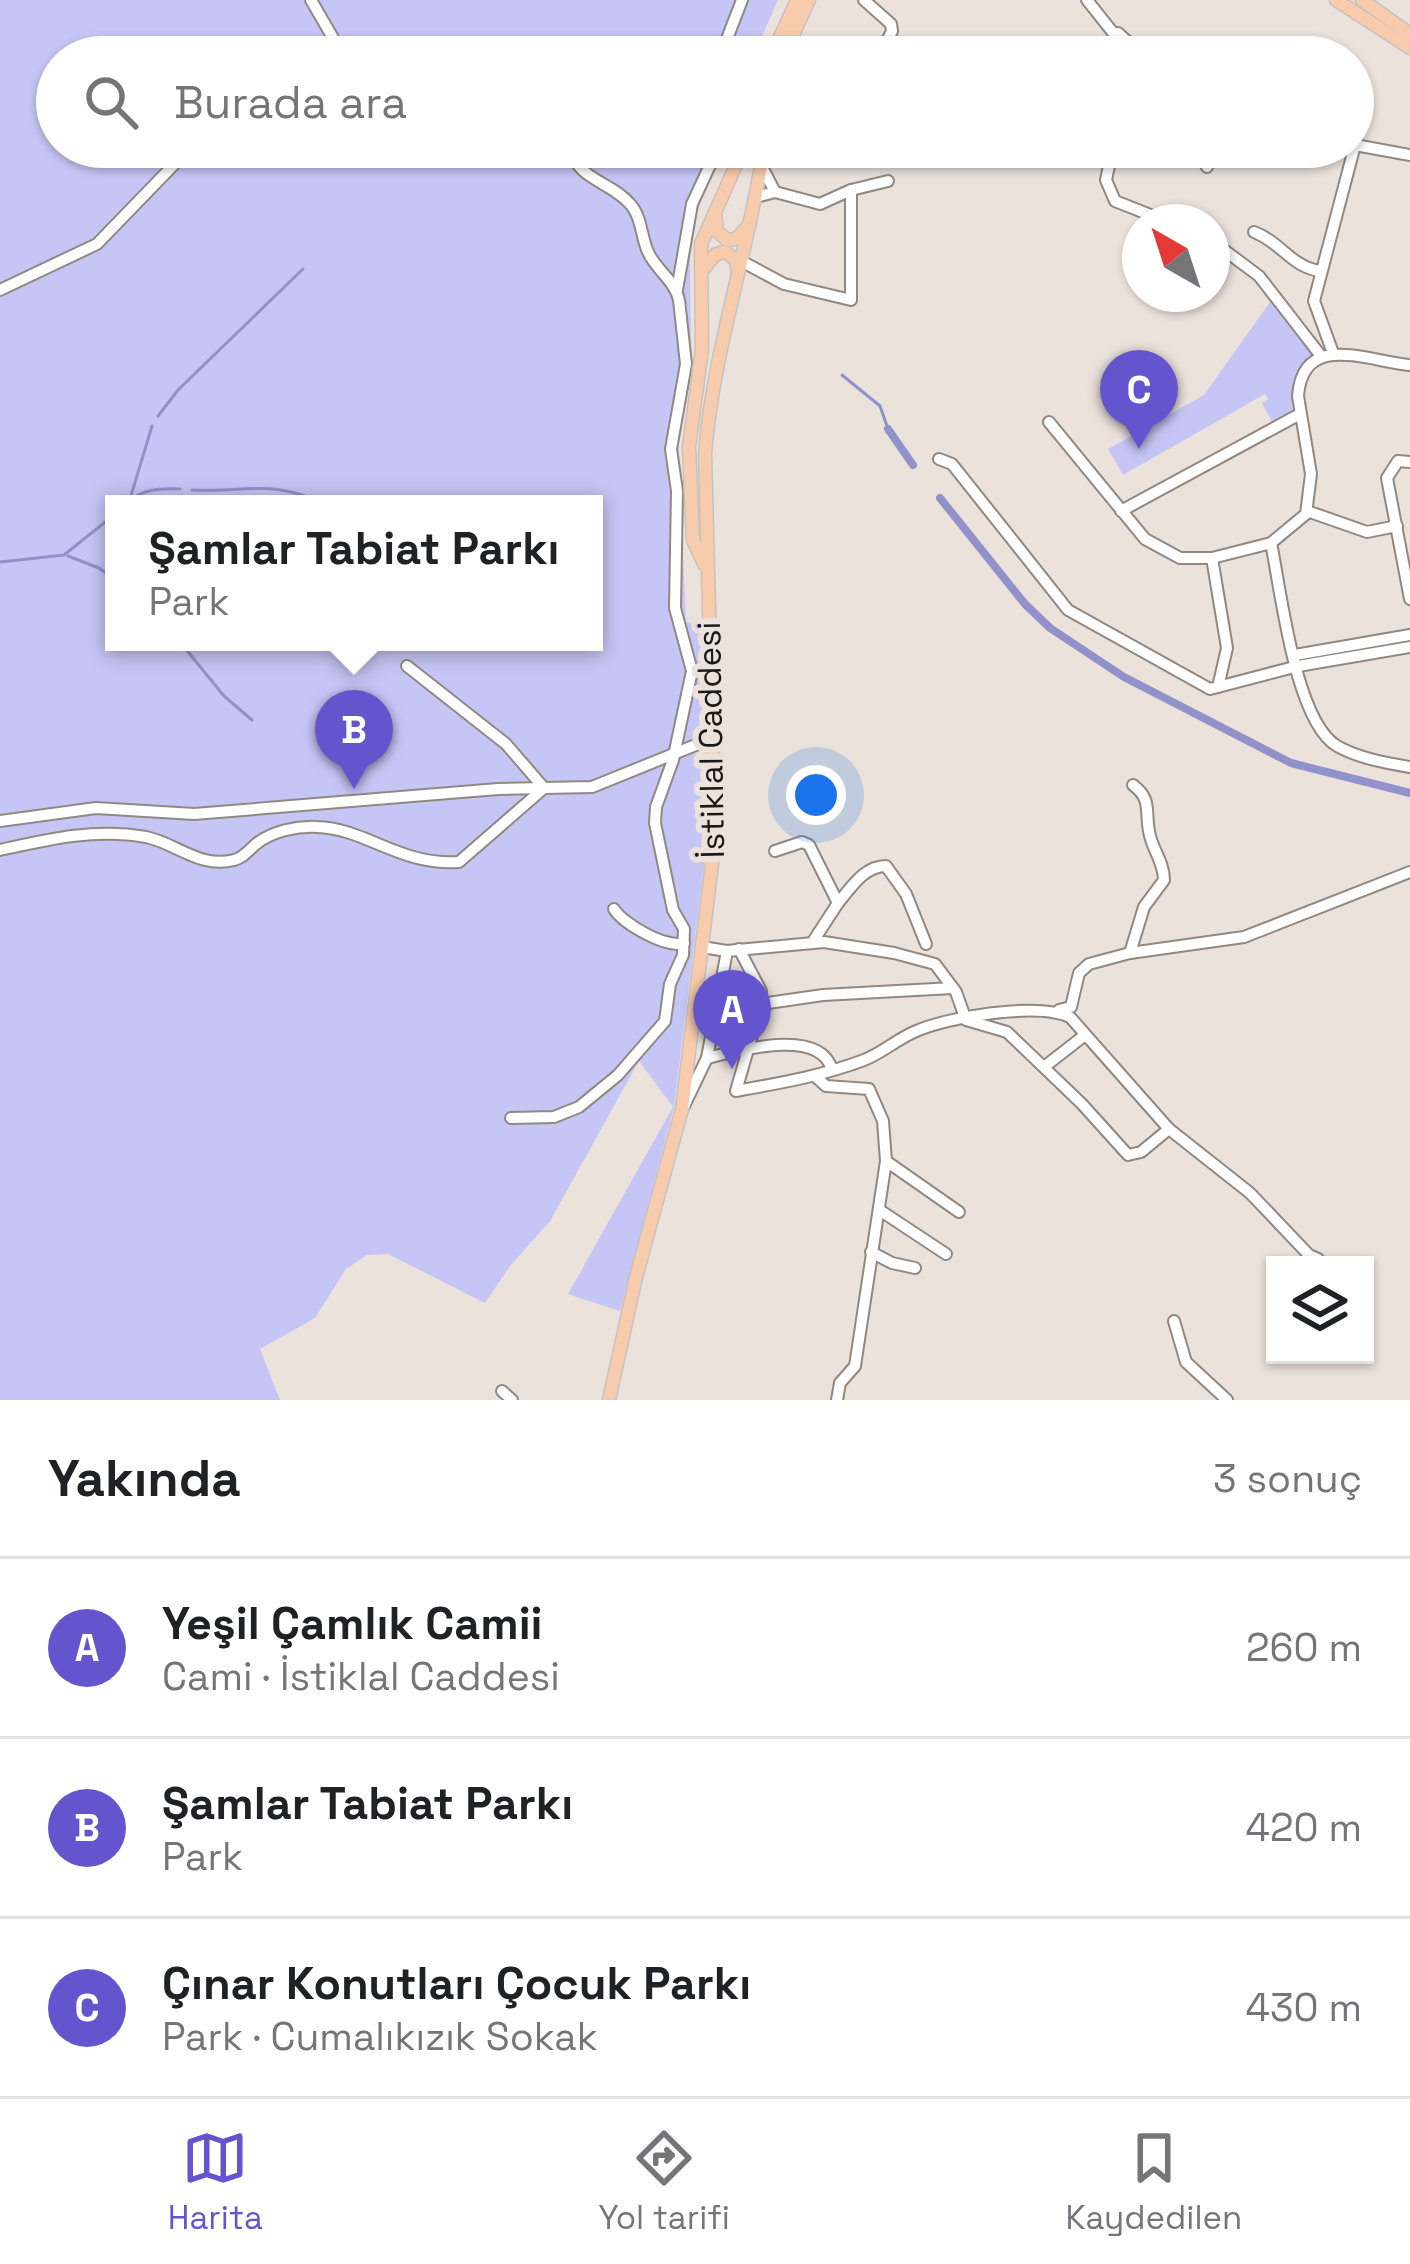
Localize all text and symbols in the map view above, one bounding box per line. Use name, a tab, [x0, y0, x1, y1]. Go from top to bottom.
search box	[36, 36, 1374, 168]
icon: search	[78, 69, 144, 135]
text: Burada ara	[174, 74, 407, 131]
north arrow	[1122, 204, 1230, 312]
pin: C	[1100, 350, 1178, 449]
popup	[105, 495, 603, 651]
text: Şamlar Tabiat Parkı	[148, 520, 560, 577]
text: Park	[148, 577, 230, 626]
street label: İstiklal Caddesi	[688, 621, 734, 859]
pin: B	[315, 690, 393, 789]
your location	[786, 765, 846, 825]
pin: A	[693, 970, 771, 1069]
map controls	[1266, 1256, 1374, 1364]
button: layers	[1266, 1256, 1374, 1364]
text: Yakında	[48, 1446, 241, 1511]
text: 3 sonuç	[1213, 1454, 1362, 1503]
text: Yeşil Çamlık Camii	[162, 1595, 543, 1652]
text: A	[75, 1623, 99, 1672]
text: 260 m	[1246, 1623, 1362, 1672]
text: Cami · İstiklal Caddesi	[162, 1652, 560, 1701]
text: Şamlar Tabiat Parkı	[162, 1775, 573, 1832]
text: B	[74, 1803, 100, 1852]
text: 420 m	[1246, 1803, 1362, 1852]
text: Park	[162, 1832, 243, 1881]
text: Çınar Konutları Çocuk Parkı	[162, 1955, 751, 2012]
text: C	[74, 1983, 100, 2032]
text: 430 m	[1246, 1983, 1362, 2032]
text: Park · Cumalıkızık Sokak	[162, 2012, 598, 2061]
tab: Harita	[168, 2125, 263, 2239]
tab: Yol tarifi	[598, 2125, 730, 2239]
tab: Kaydedilen	[1065, 2125, 1242, 2239]

